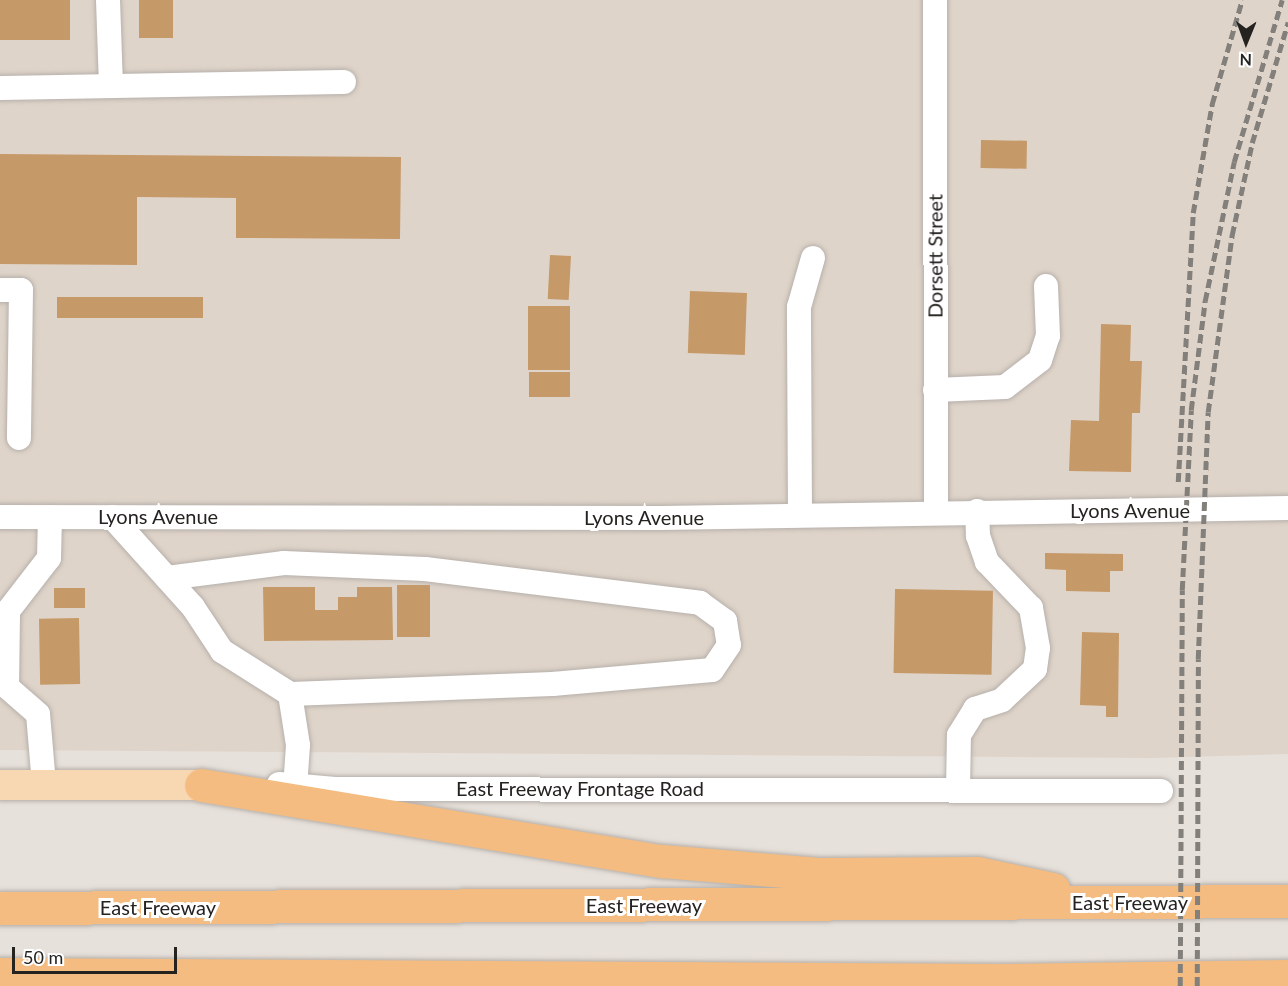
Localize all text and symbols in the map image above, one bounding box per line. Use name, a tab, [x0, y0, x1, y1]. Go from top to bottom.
north arrow	[1216, 12, 1276, 72]
text: N	[1239, 51, 1252, 70]
street label: Dorsett Street	[923, 194, 947, 318]
street label: Lyons Avenue	[1070, 498, 1190, 522]
street label: Lyons Avenue	[98, 504, 218, 528]
street label: Lyons Avenue	[584, 505, 704, 529]
street label: East Freeway Frontage Road	[456, 776, 704, 800]
street label: East Freeway	[1072, 890, 1188, 914]
street label: East Freeway	[586, 893, 702, 917]
street label: East Freeway	[100, 895, 216, 919]
scale bar	[15, 935, 180, 973]
text: 50 m	[23, 946, 63, 968]

